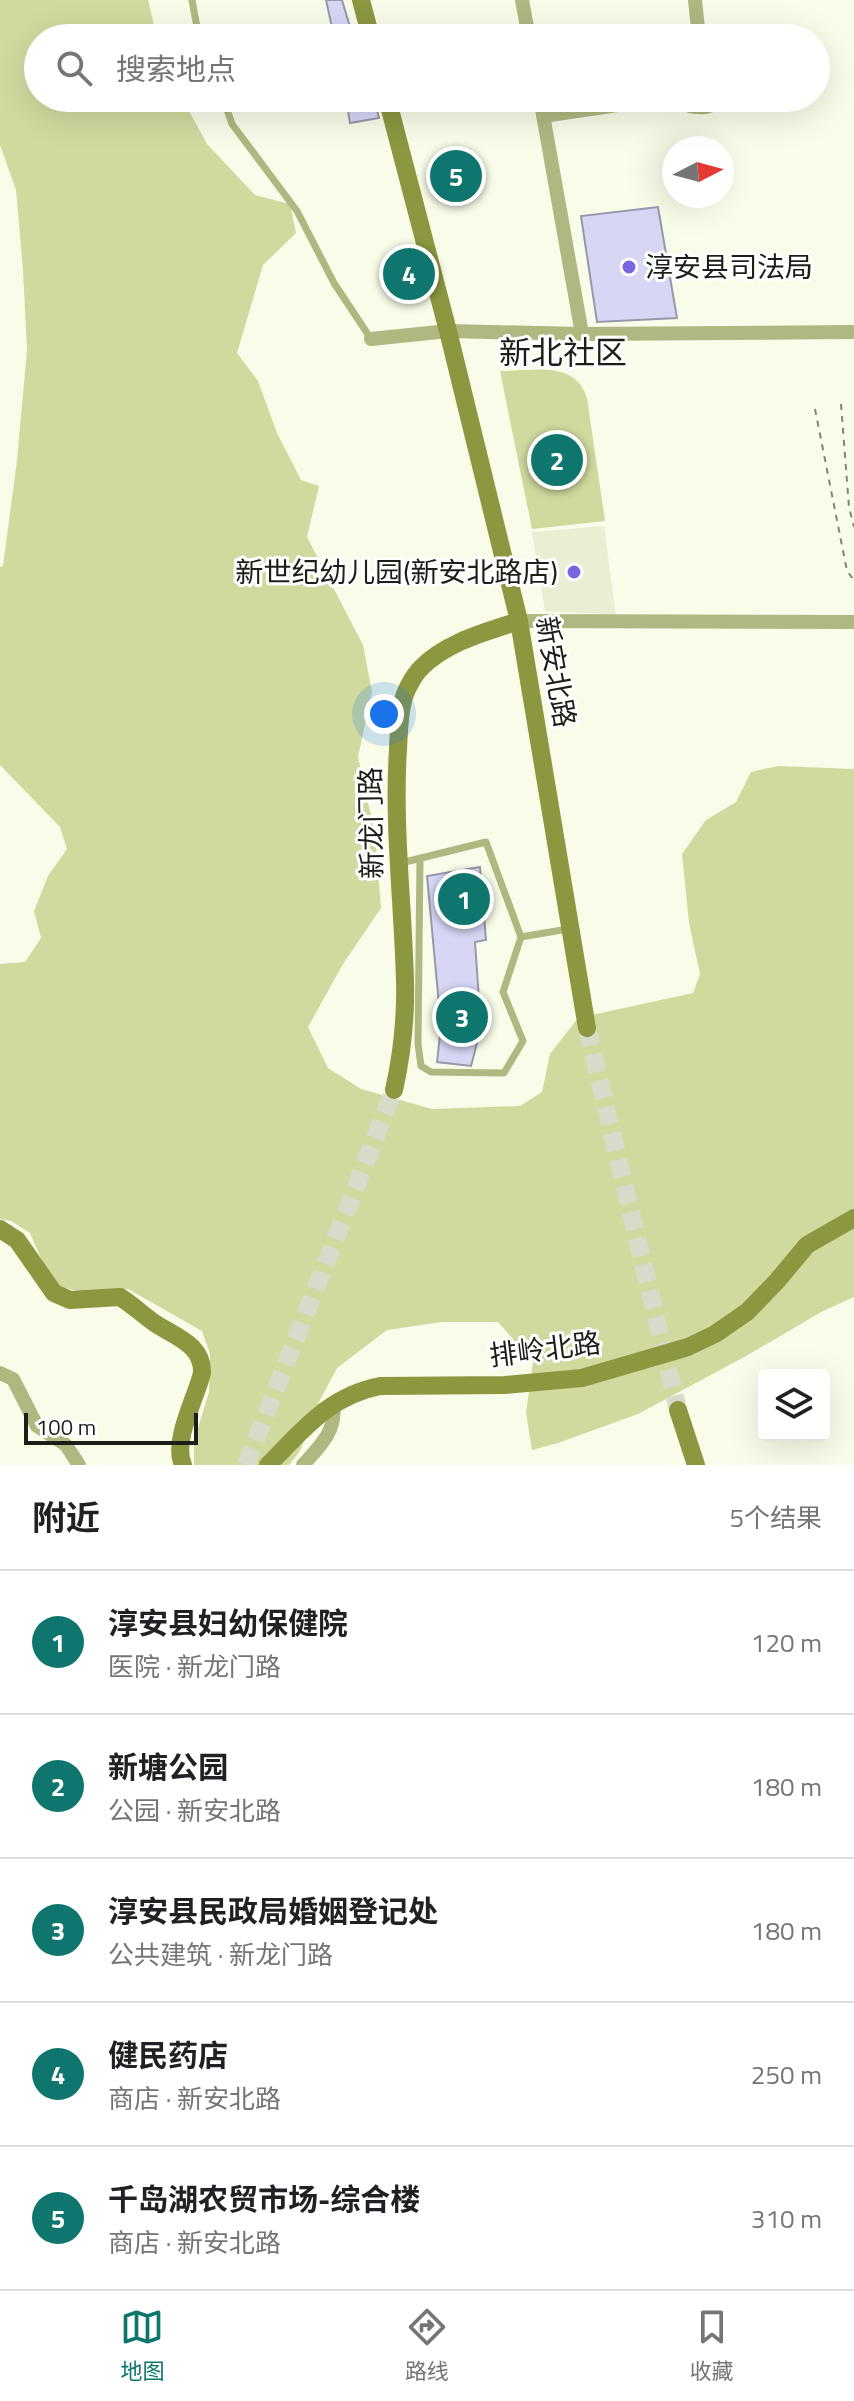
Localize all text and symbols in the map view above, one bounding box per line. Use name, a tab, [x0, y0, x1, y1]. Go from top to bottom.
search box	[24, 24, 830, 112]
icon: search	[52, 46, 96, 90]
text: 搜索地点	[116, 46, 236, 92]
north arrow	[662, 136, 734, 208]
pin: 5	[430, 146, 482, 206]
pin: 4	[383, 244, 435, 304]
place label: 淳安县司法局	[645, 245, 813, 288]
marker: 淳安县司法局	[620, 258, 638, 276]
district label: 新北社区	[499, 328, 627, 376]
pin: 2	[531, 430, 583, 490]
place label: 新世纪幼儿园(新安北路店)	[235, 550, 558, 593]
marker: 新世纪幼儿园(新安北路店)	[565, 563, 583, 581]
street label: 新安北路	[526, 613, 587, 731]
your location	[364, 694, 404, 734]
street label: 新龙门路	[348, 767, 393, 879]
pin: 1	[438, 869, 490, 929]
pin: 3	[436, 987, 488, 1047]
street label: 排岭北路	[487, 1320, 603, 1377]
map controls	[758, 1369, 830, 1441]
button: layers	[758, 1369, 830, 1441]
scale bar	[24, 1409, 198, 1445]
text: 100 m	[36, 1410, 96, 1444]
text: 附近	[32, 1491, 100, 1543]
text: 5个结果	[729, 1498, 822, 1537]
text: 淳安县妇幼保健院	[108, 1600, 348, 1646]
text: 1	[51, 1623, 65, 1662]
text: 120 m	[751, 1623, 822, 1662]
text: 医院 · 新龙门路	[108, 1647, 281, 1686]
text: 新塘公园	[108, 1744, 228, 1790]
text: 2	[51, 1767, 65, 1806]
text: 180 m	[751, 1767, 822, 1806]
text: 公园 · 新安北路	[108, 1791, 281, 1830]
text: 淳安县民政局婚姻登记处	[108, 1888, 438, 1934]
text: 3	[51, 1911, 65, 1950]
text: 180 m	[751, 1911, 822, 1950]
text: 公共建筑 · 新龙门路	[108, 1935, 333, 1974]
text: 健民药店	[108, 2032, 228, 2078]
text: 4	[51, 2055, 65, 2094]
text: 250 m	[751, 2055, 822, 2094]
text: 商店 · 新安北路	[108, 2079, 281, 2118]
text: 千岛湖农贸市场-综合楼	[108, 2176, 420, 2222]
text: 5	[51, 2199, 65, 2238]
text: 310 m	[751, 2199, 822, 2238]
text: 商店 · 新安北路	[108, 2223, 281, 2262]
tab: 地图	[120, 2305, 164, 2388]
tab: 路线	[405, 2305, 449, 2388]
tab: 收藏	[690, 2305, 734, 2388]

